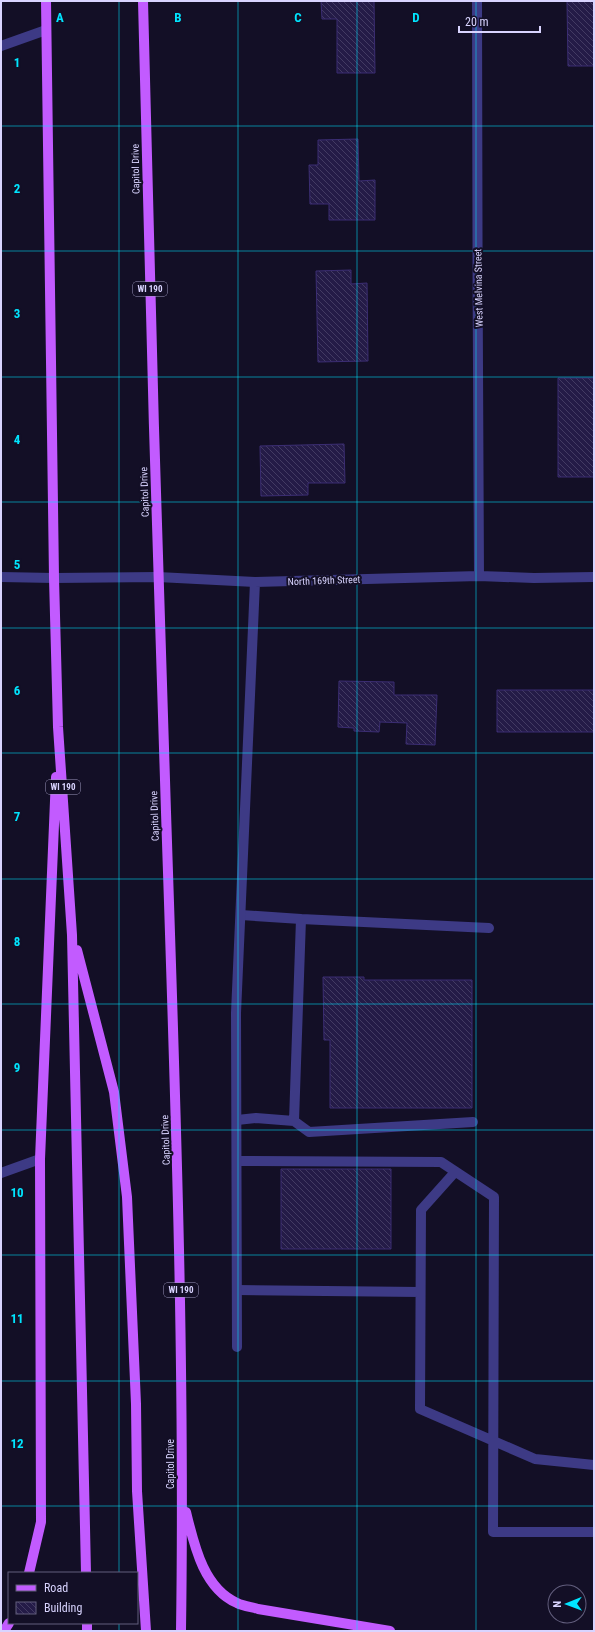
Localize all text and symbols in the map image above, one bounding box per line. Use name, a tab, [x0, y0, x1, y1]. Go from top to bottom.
scale bar	[459, 8, 540, 34]
text: A	[56, 10, 64, 25]
text: B	[174, 10, 182, 25]
text: C	[294, 10, 302, 25]
text: D	[412, 10, 420, 25]
text: 20 m	[465, 15, 489, 29]
text: 1	[14, 55, 20, 70]
street label: Capitol Drive	[130, 144, 141, 194]
text: 2	[14, 181, 21, 196]
street label: West Melvina Street	[472, 249, 485, 327]
road number: WI 190	[133, 282, 167, 296]
text: 3	[14, 306, 20, 321]
text: 4	[14, 432, 21, 447]
street label: Capitol Drive	[138, 466, 151, 517]
text: 5	[14, 557, 21, 572]
street label: North 169th Street	[287, 574, 361, 587]
text: 6	[14, 683, 21, 698]
road number: WI 190	[46, 780, 80, 794]
street label: Capitol Drive	[148, 790, 161, 841]
text: 7	[14, 809, 21, 824]
text: 8	[14, 934, 20, 949]
text: 9	[14, 1060, 20, 1075]
street label: Capitol Drive	[159, 1114, 172, 1165]
text: 10	[10, 1185, 24, 1200]
road number: WI 190	[164, 1283, 198, 1297]
text: 11	[10, 1311, 24, 1326]
text: 12	[10, 1436, 24, 1451]
street label: Capitol Drive	[165, 1439, 176, 1489]
legend	[8, 1572, 138, 1624]
text: Road	[44, 1581, 68, 1595]
north arrow	[547, 1584, 587, 1624]
text: N	[551, 1600, 564, 1608]
text: Building	[44, 1601, 82, 1615]

